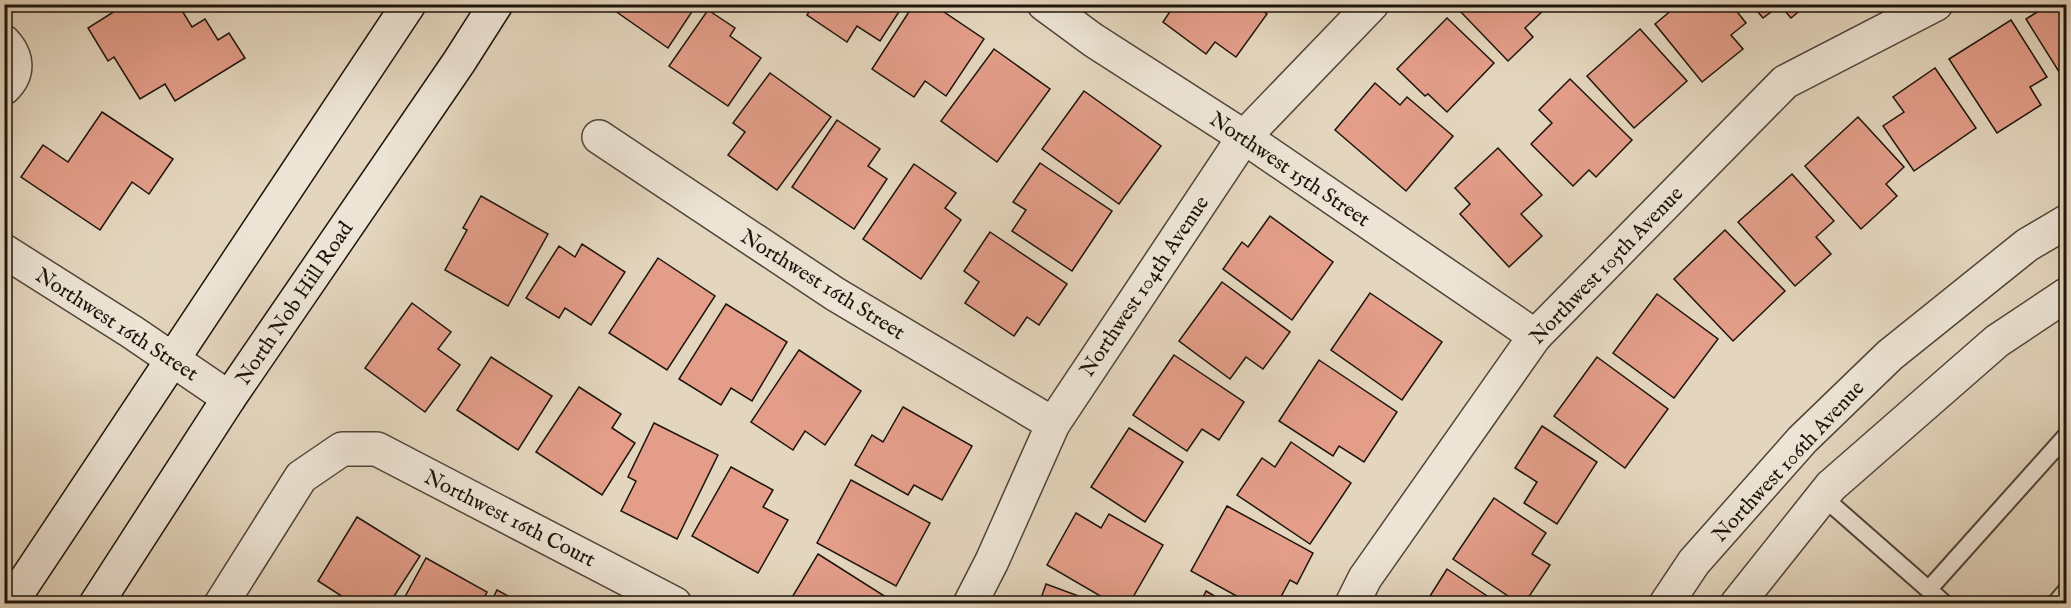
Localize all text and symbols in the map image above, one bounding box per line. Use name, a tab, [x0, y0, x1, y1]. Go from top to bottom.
street label: Northwest 15th Street	[1204, 107, 1375, 234]
street label: Northwest 105th Avenue	[1524, 181, 1690, 351]
street label: Northwest 104th Avenue	[1075, 191, 1216, 383]
street label: North Nob Hill Road	[231, 216, 360, 391]
street label: Northwest 16th Street	[735, 224, 909, 347]
street label: Northwest 16th Street	[30, 262, 203, 388]
street label: Northwest 106th Avenue	[1707, 375, 1871, 548]
street label: Northwest 16th Court	[419, 464, 600, 574]

